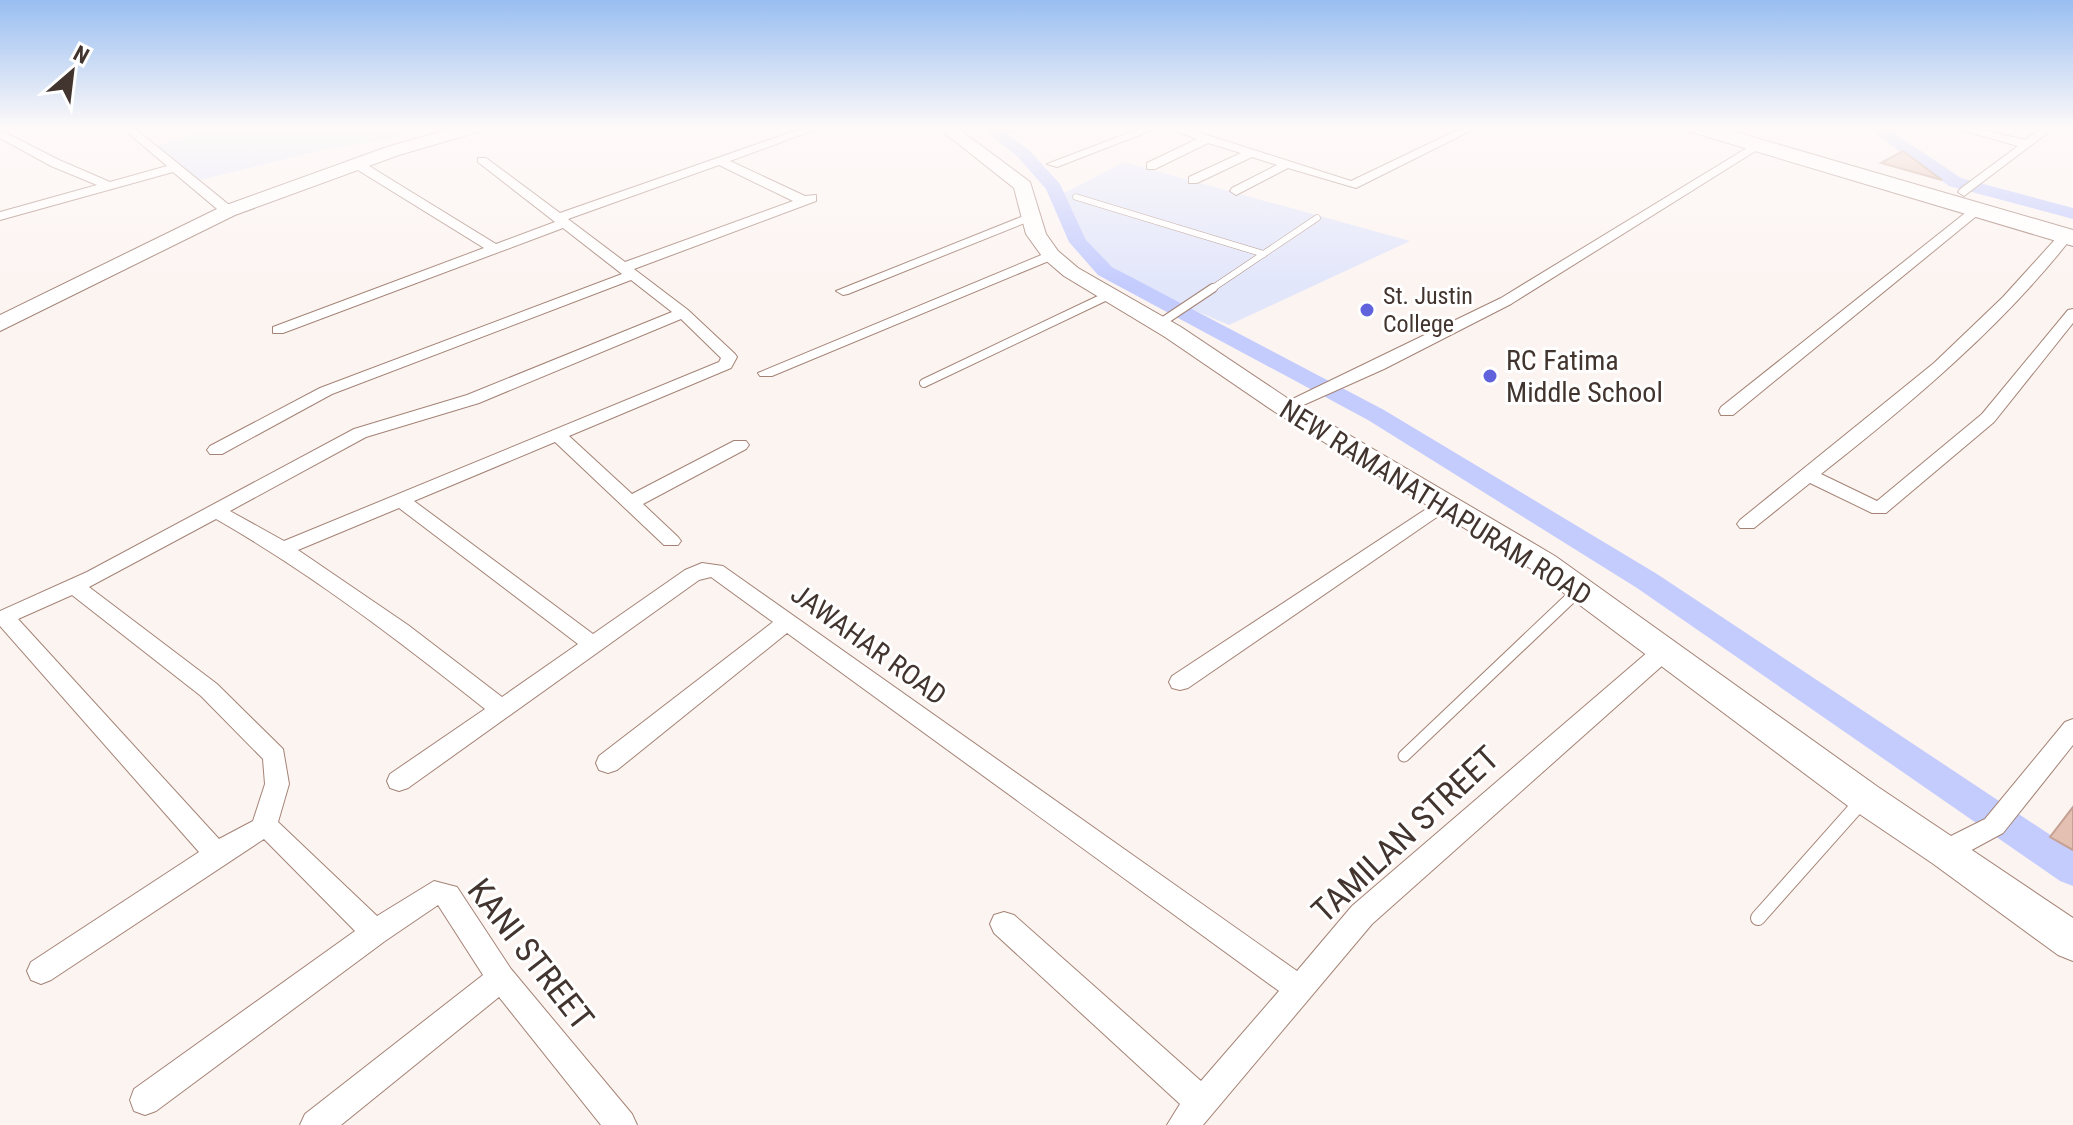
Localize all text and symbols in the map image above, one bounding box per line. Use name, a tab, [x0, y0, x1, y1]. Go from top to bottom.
north arrow	[32, 32, 112, 112]
text: N	[69, 41, 93, 69]
place label: St. Justin College	[1383, 282, 1473, 338]
marker: St. Justin College	[1358, 301, 1376, 319]
place label: RC Fatima Middle School	[1506, 344, 1663, 409]
marker: RC Fatima Middle School	[1481, 367, 1499, 385]
street label: NEW RAMANATHAPURAM ROAD	[1274, 393, 1598, 612]
street label: JAWAHAR ROAD	[785, 577, 953, 712]
street label: TAMILAN STREET	[1303, 737, 1507, 931]
street label: KANI STREET	[460, 870, 602, 1038]

